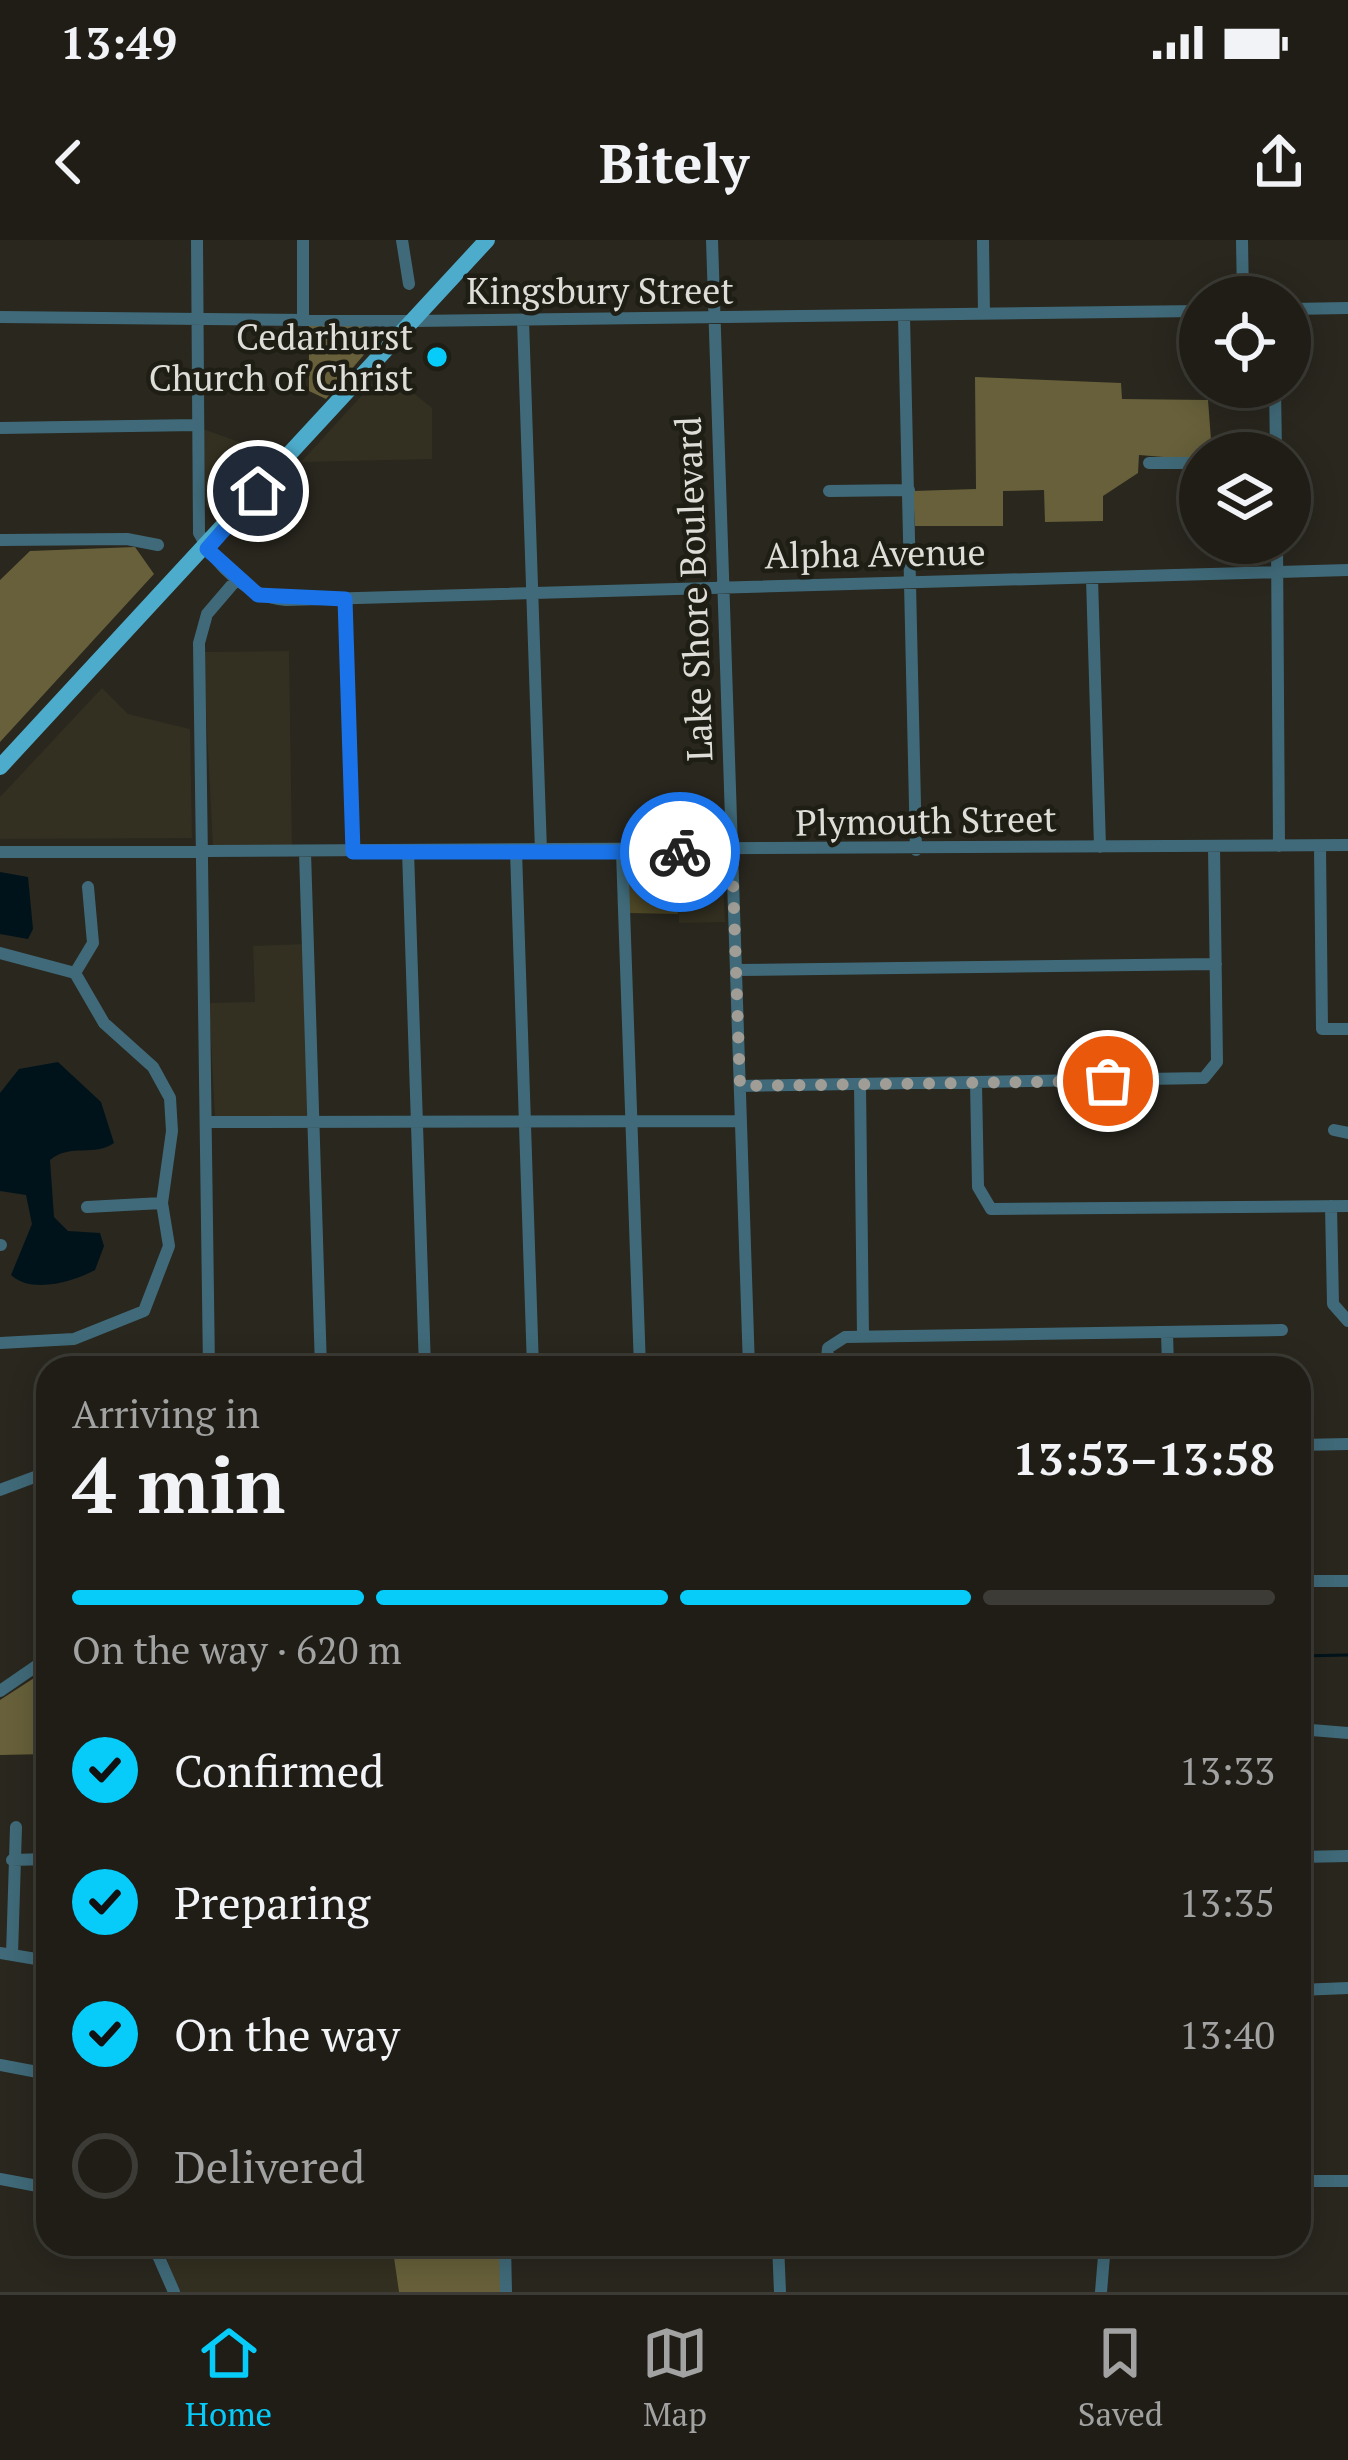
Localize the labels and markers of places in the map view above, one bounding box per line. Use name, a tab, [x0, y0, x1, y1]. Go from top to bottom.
place label: Cedarhurst Church of Christ	[149, 313, 413, 401]
marker: Cedarhurst Church of Christ	[424, 344, 450, 370]
pin	[207, 440, 309, 542]
pin	[1057, 1030, 1159, 1132]

